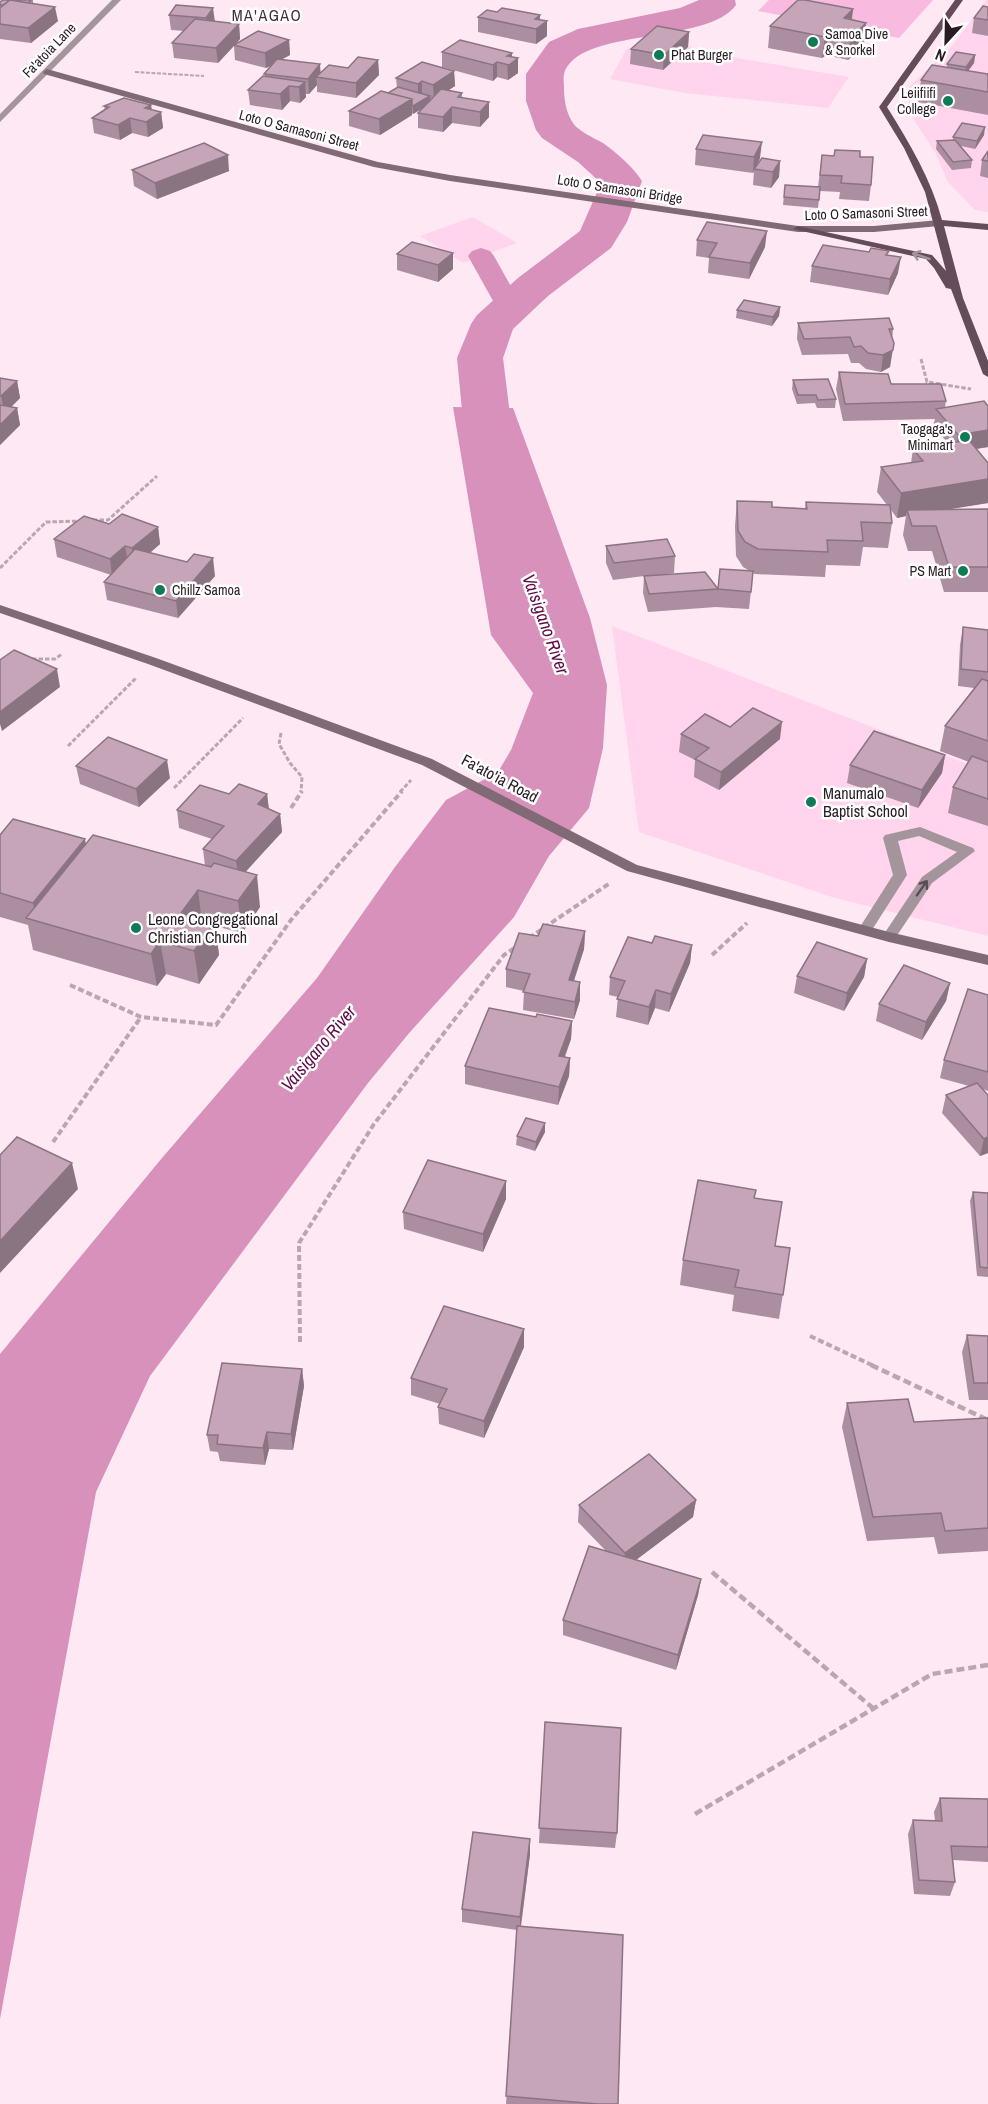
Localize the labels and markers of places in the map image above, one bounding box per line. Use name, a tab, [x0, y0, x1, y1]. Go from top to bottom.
place label: Samoa Dive & Snorkel	[825, 25, 888, 59]
marker: Samoa Dive & Snorkel	[806, 35, 820, 49]
place label: Phat Burger	[671, 46, 732, 64]
marker: Phat Burger	[652, 48, 666, 62]
place label: Leiifiifi College	[897, 84, 936, 118]
marker: Leiifiifi College	[941, 94, 955, 108]
place label: Taogaga's Minimart	[901, 420, 953, 454]
marker: Taogaga's Minimart	[958, 430, 972, 444]
place label: PS Mart	[910, 562, 951, 580]
marker: PS Mart	[956, 564, 970, 578]
place label: Chillz Samoa	[172, 581, 241, 599]
marker: Chillz Samoa	[153, 583, 167, 597]
place label: Manumalo Baptist School	[823, 782, 908, 822]
marker: Manumalo Baptist School	[804, 795, 818, 809]
place label: Leone Congregational Christian Church	[148, 908, 278, 948]
marker: Leone Congregational Christian Church	[129, 921, 143, 935]

